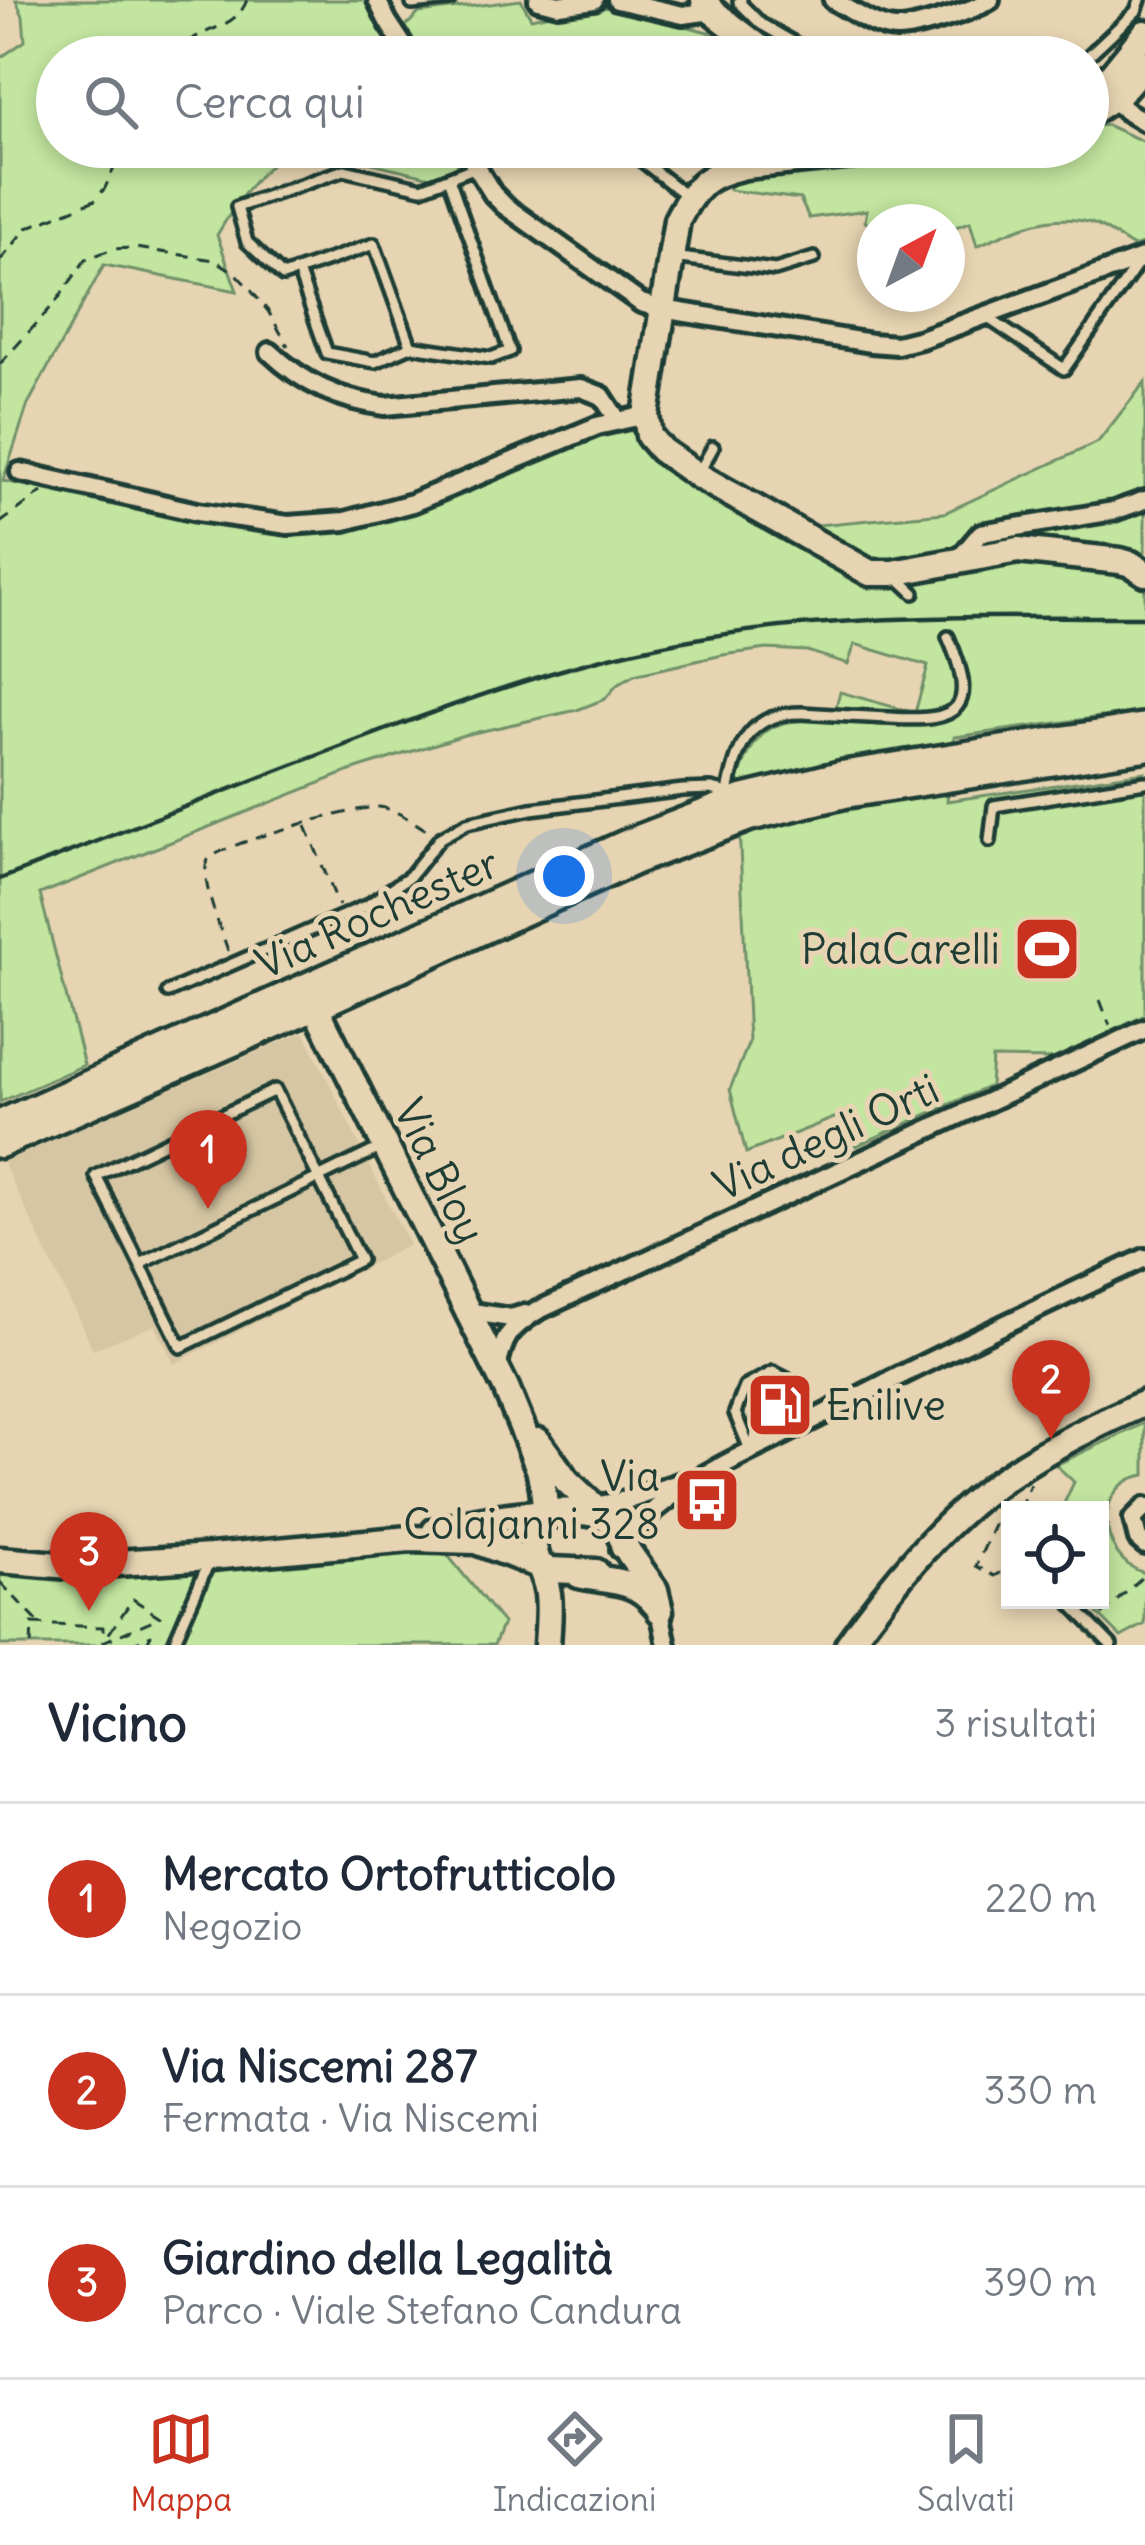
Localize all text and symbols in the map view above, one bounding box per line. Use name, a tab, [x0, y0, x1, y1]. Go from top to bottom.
search box	[36, 36, 1109, 168]
icon: search	[78, 69, 144, 135]
text: Cerca qui	[174, 74, 365, 130]
north arrow	[857, 204, 965, 312]
street label: Via Rochester	[247, 836, 507, 990]
your location	[534, 846, 594, 906]
sports icon: PalaCarelli	[1012, 914, 1082, 984]
place label: PalaCarelli	[801, 923, 1000, 975]
street label: Via degli Orti	[705, 1062, 947, 1212]
street label: Via Bloy	[383, 1090, 497, 1252]
pin: 1	[169, 1110, 247, 1209]
pin: 2	[1012, 1340, 1090, 1439]
fuel station icon: Enilive	[745, 1370, 815, 1440]
place label: Enilive	[826, 1379, 946, 1431]
place label: Via Colajanni 328	[403, 1450, 660, 1550]
bus stop icon: Via Colajanni 328	[672, 1465, 742, 1535]
map controls	[1001, 1501, 1109, 1609]
button: locate	[1001, 1501, 1109, 1609]
pin: 3	[50, 1512, 128, 1611]
text: Vicino	[48, 1691, 187, 1755]
text: 3 risultati	[934, 1699, 1097, 1748]
text: Mercato Ortofrutticolo	[162, 1846, 616, 1902]
text: 1	[79, 1874, 95, 1923]
text: 220 m	[985, 1874, 1097, 1923]
text: Negozio	[162, 1902, 302, 1951]
text: Via Niscemi 287	[162, 2038, 477, 2094]
text: 2	[76, 2066, 98, 2115]
text: 330 m	[984, 2066, 1097, 2115]
text: Fermata · Via Niscemi	[162, 2094, 539, 2143]
text: Giardino della Legalità	[162, 2230, 613, 2286]
text: 3	[76, 2258, 98, 2307]
text: 390 m	[983, 2258, 1097, 2307]
text: Parco · Viale Stefano Candura	[162, 2286, 682, 2335]
tab: Mappa	[130, 2406, 232, 2520]
tab: Indicazioni	[493, 2406, 656, 2520]
tab: Salvati	[917, 2406, 1015, 2520]

